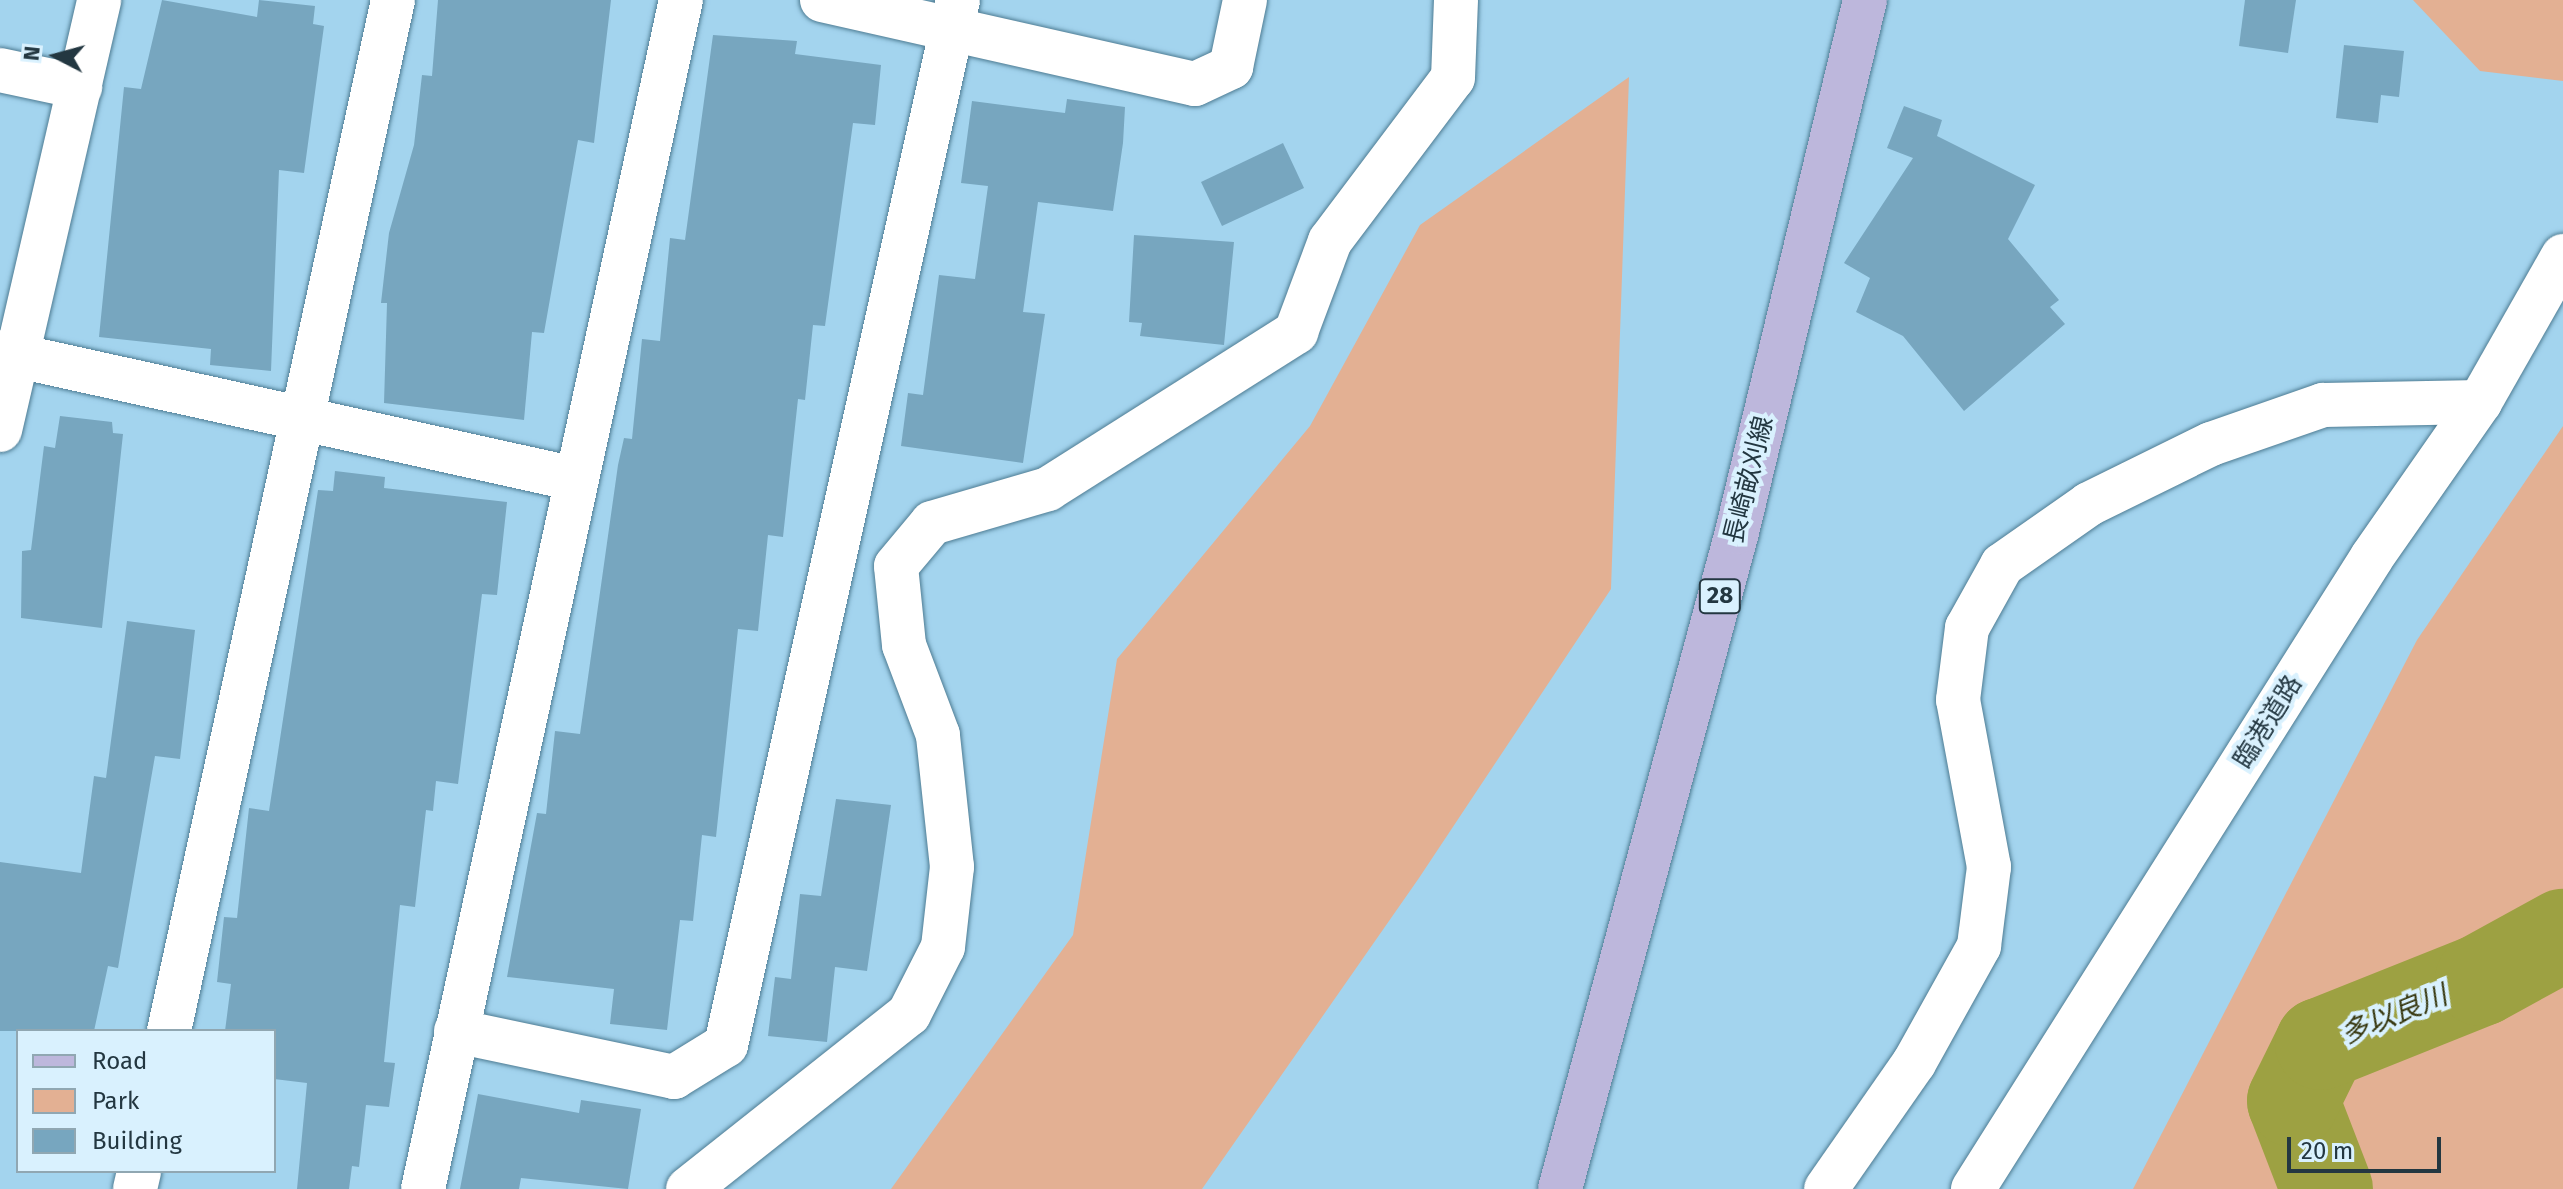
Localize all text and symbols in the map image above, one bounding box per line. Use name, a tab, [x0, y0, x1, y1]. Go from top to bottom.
north arrow	[16, 16, 96, 96]
text: N	[17, 45, 46, 62]
street label: 長崎畝刈線	[1718, 413, 1780, 547]
road number: 28	[1698, 576, 1742, 616]
street label: 臨港道路	[2227, 670, 2309, 774]
water label: 多以良川	[2336, 978, 2452, 1052]
legend	[16, 1029, 276, 1173]
text: Road	[92, 1047, 147, 1075]
text: Park	[92, 1087, 139, 1115]
scale bar	[2291, 1121, 2445, 1171]
text: Building	[92, 1127, 182, 1155]
text: 20 m	[2301, 1137, 2353, 1165]

